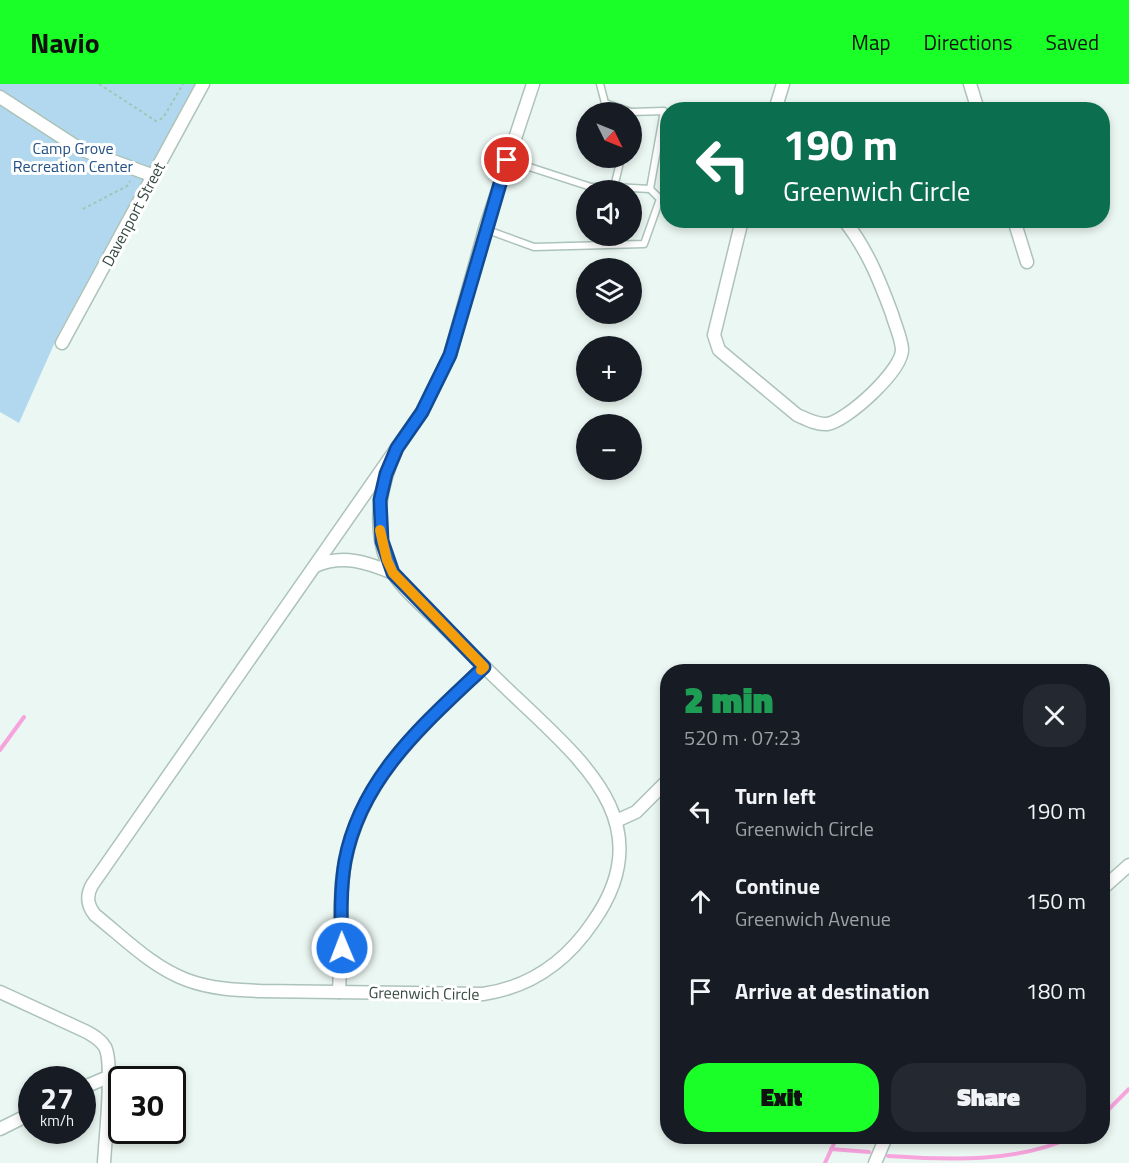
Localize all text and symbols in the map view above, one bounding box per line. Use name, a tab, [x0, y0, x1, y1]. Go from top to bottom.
text: Navio	[30, 21, 100, 64]
text: Map	[851, 26, 891, 58]
text: Directions	[924, 26, 1013, 58]
text: Saved	[1046, 26, 1099, 58]
north arrow	[576, 102, 642, 168]
map controls	[576, 102, 642, 480]
text: 190 m	[783, 112, 898, 176]
icon: left	[684, 126, 762, 204]
pin	[481, 134, 532, 185]
park label: Camp Grove Recreation Center	[13, 136, 134, 178]
icon: arrive	[490, 143, 523, 176]
street label: Davenport Street	[95, 157, 171, 271]
text: Greenwich Circle	[783, 170, 970, 211]
button: sound	[576, 180, 642, 246]
button: layers	[576, 258, 642, 324]
button: +	[576, 336, 642, 402]
button: −	[576, 414, 642, 480]
text: 2 min	[684, 672, 773, 727]
button: close	[1023, 684, 1086, 747]
text: 520 m · 07:23	[684, 722, 801, 753]
text: Turn left	[735, 779, 816, 813]
text: 190 m	[1026, 794, 1086, 828]
icon: left	[684, 795, 717, 828]
text: Greenwich Circle	[735, 813, 874, 844]
text: Continue	[735, 869, 820, 903]
text: 150 m	[1026, 884, 1086, 918]
icon: ahead	[684, 885, 717, 918]
text: Greenwich Avenue	[735, 903, 891, 934]
position arrow	[310, 916, 374, 980]
text: Arrive at destination	[735, 974, 930, 1008]
text: 180 m	[1026, 974, 1086, 1008]
icon: arrive	[684, 975, 717, 1008]
street label: Greenwich Circle	[368, 980, 480, 1006]
button: Exit	[684, 1063, 879, 1132]
button: Share	[891, 1063, 1086, 1132]
speed limit sign: 30	[108, 1066, 186, 1144]
text: 27	[40, 1075, 74, 1121]
text: km/h	[40, 1109, 74, 1132]

